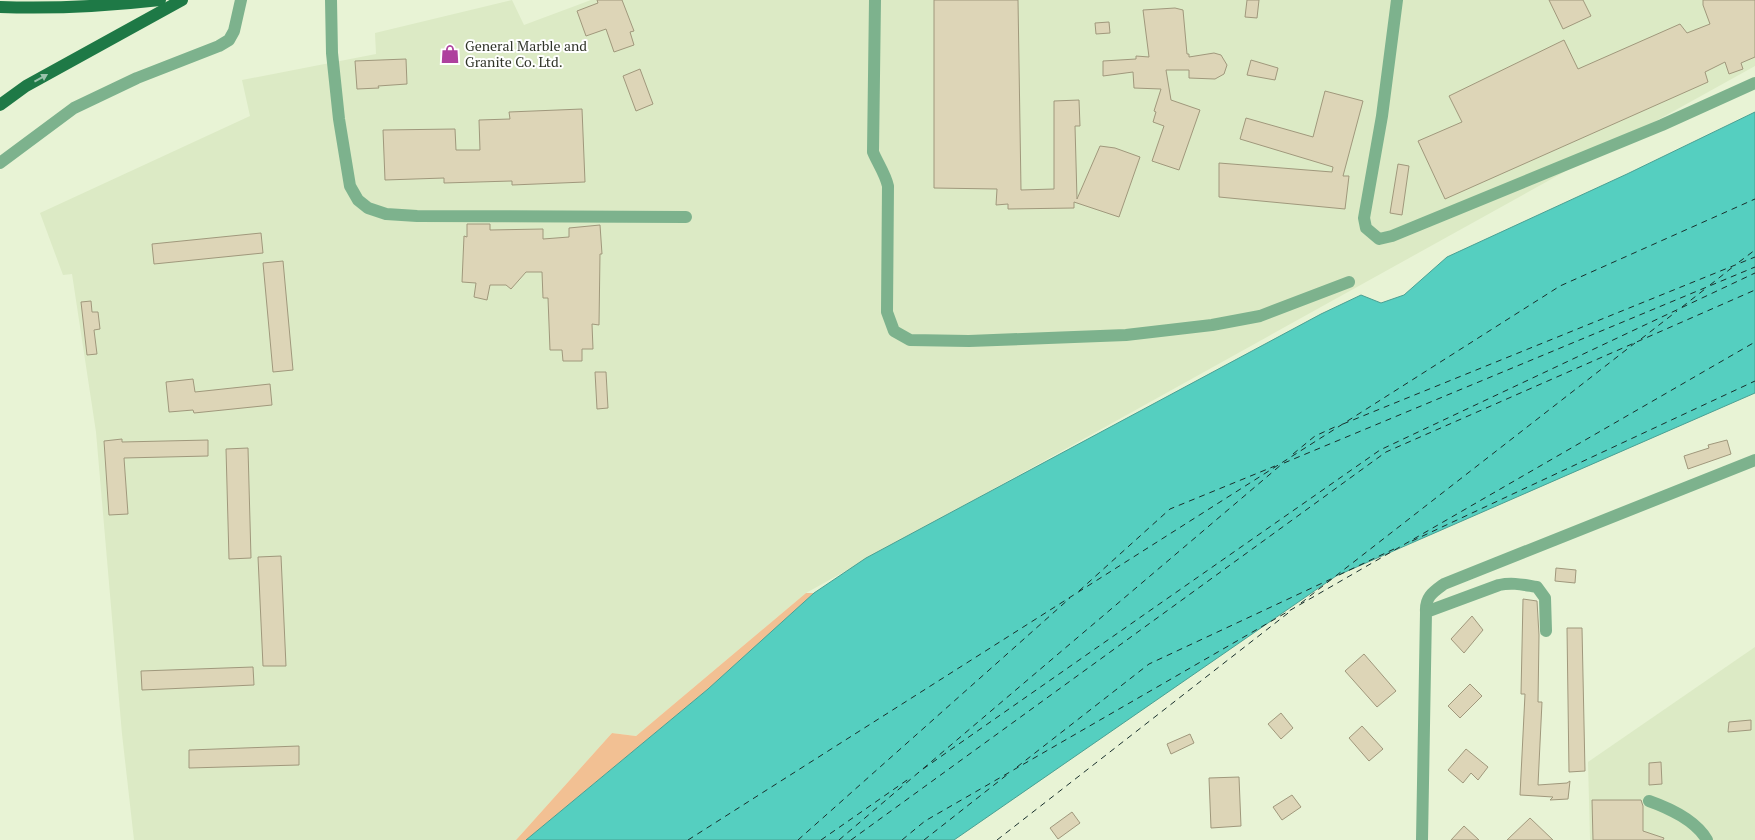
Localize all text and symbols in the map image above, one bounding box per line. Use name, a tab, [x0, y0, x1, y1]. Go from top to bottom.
place label: General Marble and Granite Co. Ltd.	[465, 36, 587, 71]
shop icon: General Marble and Granite Co. Ltd.	[439, 43, 461, 65]
one-way arrow	[34, 74, 47, 83]

